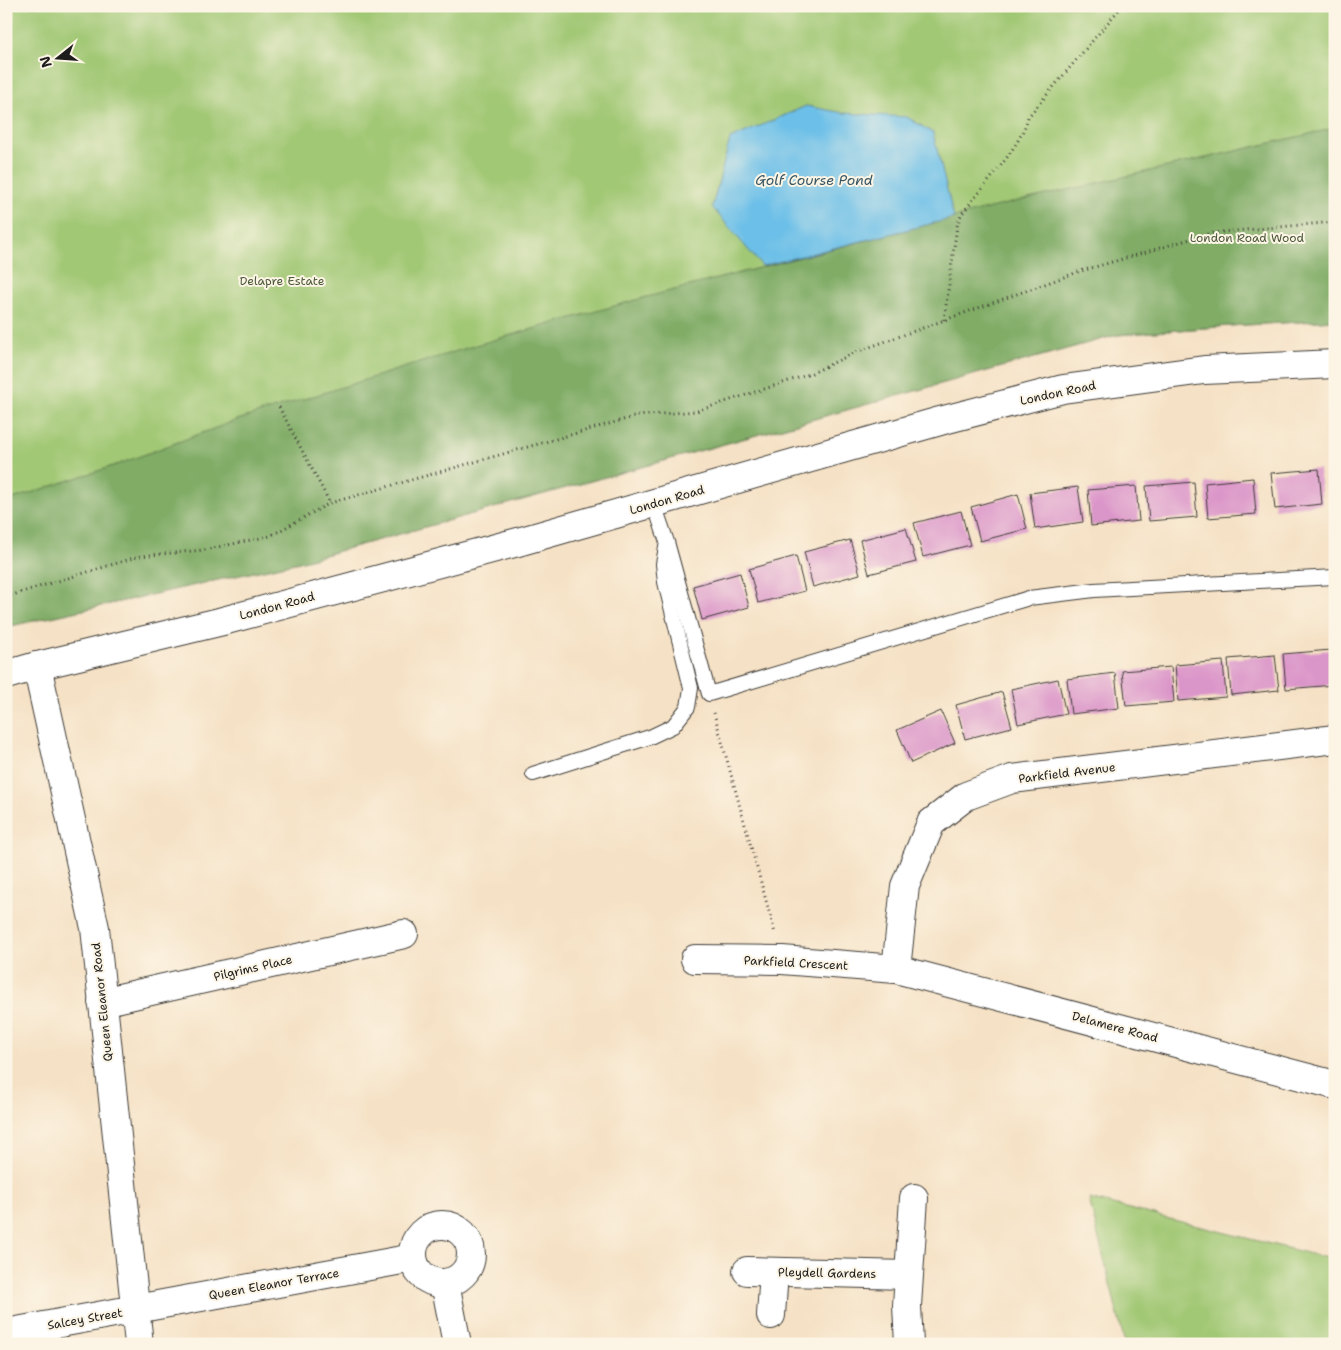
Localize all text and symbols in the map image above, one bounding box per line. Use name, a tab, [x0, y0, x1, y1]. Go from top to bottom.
north arrow	[32, 32, 82, 82]
text: N	[35, 54, 56, 70]
water label: Golf Course Pond	[755, 171, 873, 189]
park label: London Road Wood	[1190, 230, 1305, 246]
park label: Delapre Estate	[240, 273, 325, 289]
street label: London Road	[1019, 377, 1098, 409]
street label: London Road	[628, 482, 707, 518]
street label: London Road	[238, 588, 317, 624]
street label: Parkfield Avenue	[1018, 759, 1117, 787]
street label: Queen Eleanor Road	[88, 941, 116, 1062]
street label: Pilgrims Place	[212, 951, 294, 985]
street label: Parkfield Crescent	[743, 952, 849, 974]
street label: Delamere Road	[1070, 1008, 1160, 1046]
street label: Pleydell Gardens	[778, 1264, 876, 1282]
street label: Queen Eleanor Terrace	[207, 1265, 341, 1303]
street label: Salcey Street	[46, 1305, 124, 1333]

